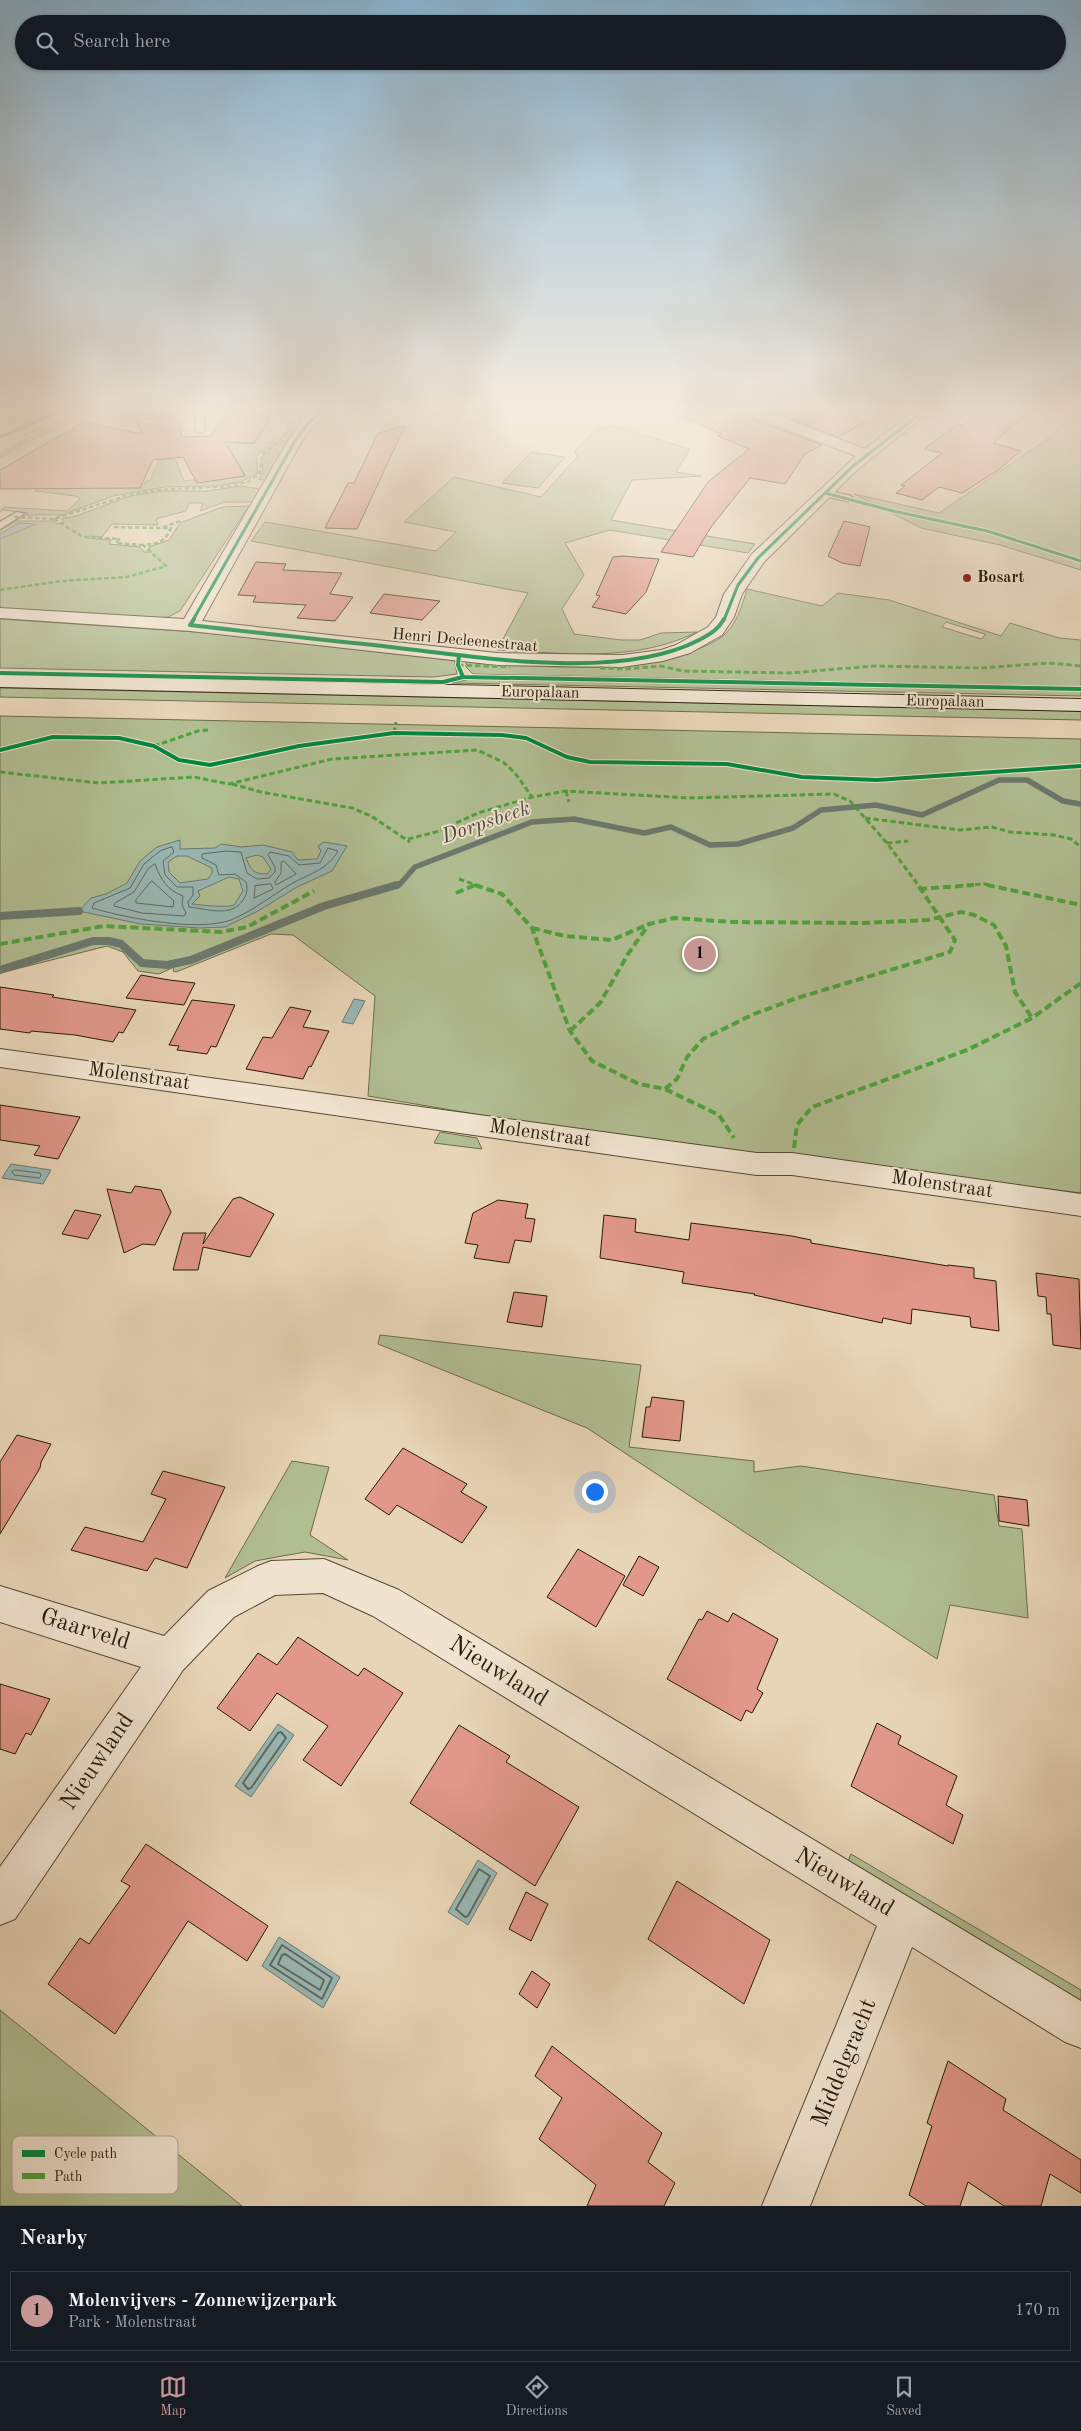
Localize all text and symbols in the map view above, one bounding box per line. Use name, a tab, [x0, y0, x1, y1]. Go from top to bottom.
search box	[15, 15, 1066, 70]
icon: search	[33, 29, 61, 57]
text: Search here	[73, 33, 170, 52]
place label: Bosart	[977, 570, 1024, 586]
marker: Bosart	[961, 572, 973, 584]
street label: Henri Decleenestraat	[391, 627, 539, 655]
street label: Europalaan	[500, 684, 580, 702]
street label: Europalaan	[905, 693, 985, 711]
water label: Dorpsbeek	[438, 798, 533, 848]
pin: 1	[684, 935, 716, 973]
street label: Molenstraat	[87, 1060, 191, 1094]
street label: Molenstraat	[488, 1117, 592, 1151]
street label: Molenstraat	[890, 1168, 994, 1202]
your location	[582, 1479, 608, 1505]
street label: Gaarveld	[37, 1605, 133, 1655]
street label: Nieuwland	[444, 1632, 552, 1712]
street label: Nieuwland	[57, 1709, 139, 1815]
street label: Nieuwland	[790, 1844, 898, 1922]
street label: Middelgracht	[808, 1996, 882, 2130]
legend	[12, 2136, 178, 2194]
text: Cycle path	[54, 2147, 117, 2161]
text: Path	[54, 2170, 83, 2184]
text: Nearby	[20, 2228, 88, 2249]
text: Molenvijvers - Zonnewijzerpark	[68, 2292, 337, 2311]
text: 1	[32, 2303, 42, 2319]
text: 170 m	[1015, 2303, 1060, 2319]
text: Park · Molenstraat	[68, 2315, 197, 2331]
tab: Map	[159, 2373, 187, 2420]
tab: Directions	[506, 2373, 568, 2420]
tab: Saved	[886, 2373, 922, 2420]

